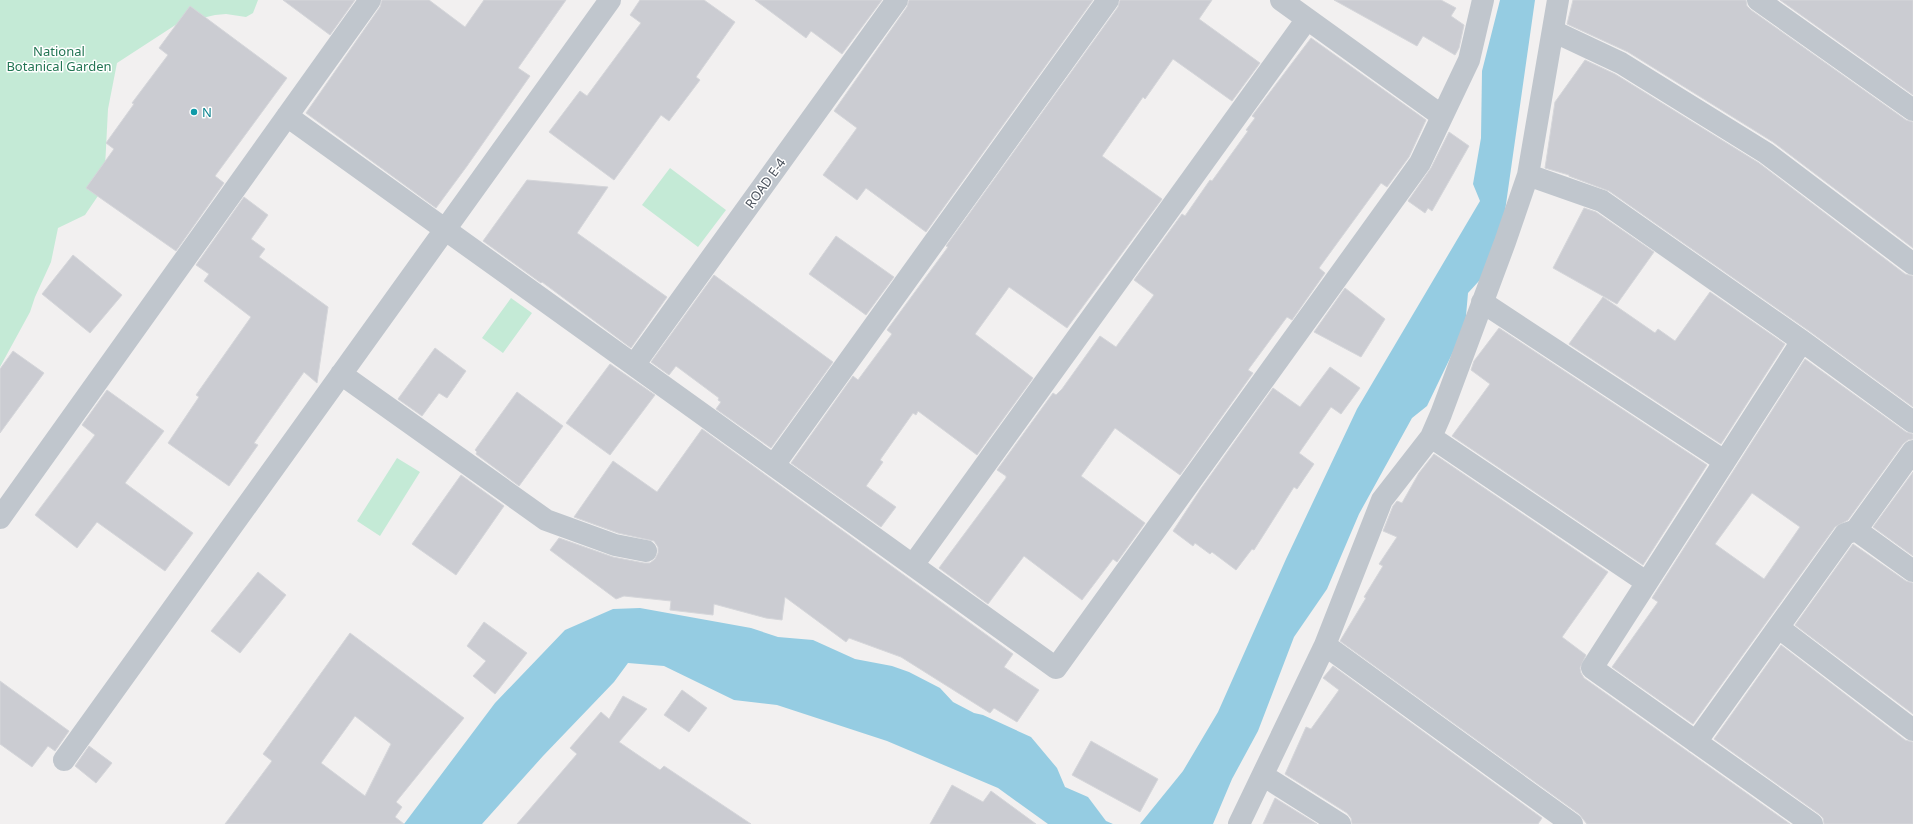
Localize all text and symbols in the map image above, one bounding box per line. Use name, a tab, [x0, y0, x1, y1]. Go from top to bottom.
park label: National Botanical Garden	[6, 42, 112, 75]
place label: N	[202, 103, 212, 121]
marker: N	[189, 107, 199, 117]
street label: ROAD E-4	[741, 154, 790, 212]

